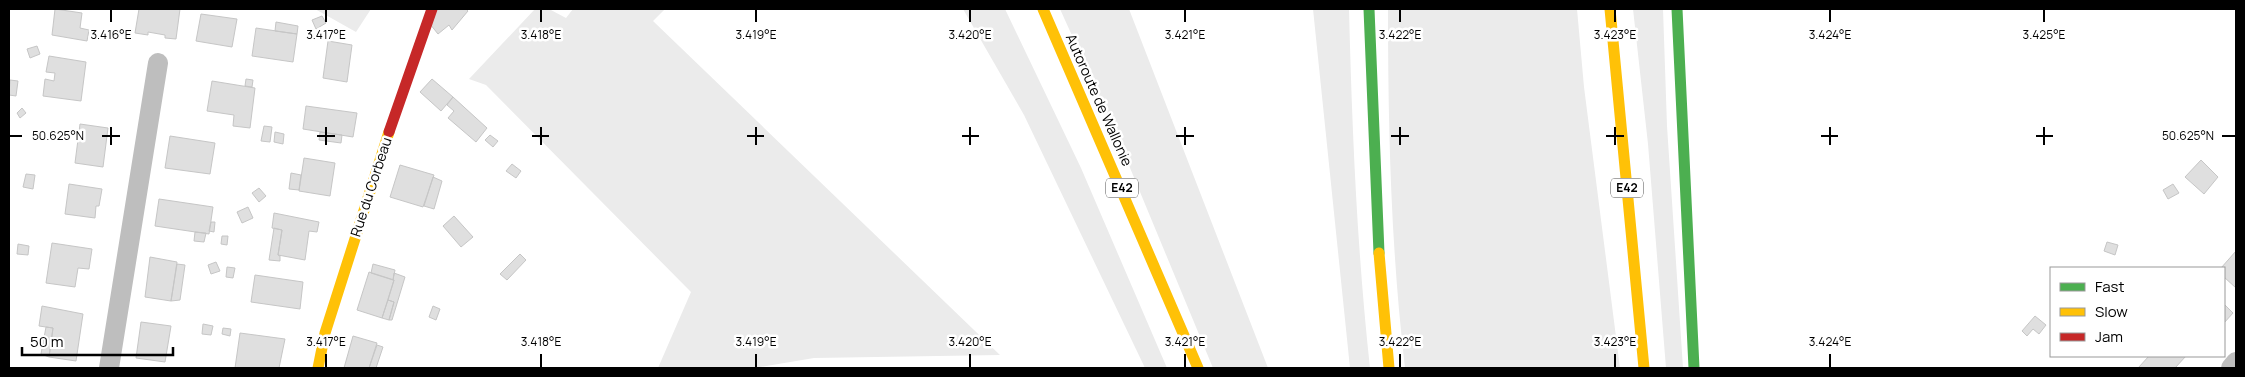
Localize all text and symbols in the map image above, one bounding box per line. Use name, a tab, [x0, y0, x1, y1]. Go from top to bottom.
text: 3.416°E	[90, 26, 132, 43]
text: 3.417°E	[306, 26, 346, 43]
text: 3.418°E	[521, 26, 561, 43]
text: 3.419°E	[735, 26, 777, 43]
text: 3.420°E	[948, 26, 992, 43]
text: 3.421°E	[1165, 26, 1205, 43]
text: 3.422°E	[1379, 26, 1421, 43]
text: 3.423°E	[1594, 26, 1636, 43]
text: 3.424°E	[1809, 26, 1851, 43]
text: 3.425°E	[2023, 26, 2066, 43]
street label: Autoroute de Wallonie	[1062, 31, 1137, 169]
text: 50.625°N	[32, 127, 84, 144]
text: 50.625°N	[2162, 127, 2214, 144]
street label: Rue du Corbeau	[346, 135, 396, 239]
road number: E42	[1106, 178, 1138, 198]
road number: E42	[1611, 178, 1643, 198]
legend	[2050, 267, 2225, 357]
text: Fast	[2095, 276, 2124, 297]
text: Slow	[2095, 301, 2128, 322]
scale bar	[22, 324, 174, 356]
text: Jam	[2095, 326, 2123, 347]
text: 50 m	[30, 331, 64, 352]
text: 3.417°E	[306, 333, 346, 350]
text: 3.418°E	[521, 333, 561, 350]
text: 3.419°E	[735, 333, 777, 350]
text: 3.420°E	[948, 333, 992, 350]
text: 3.421°E	[1165, 333, 1205, 350]
text: 3.422°E	[1379, 333, 1421, 350]
text: 3.423°E	[1594, 333, 1636, 350]
text: 3.424°E	[1809, 333, 1851, 350]

